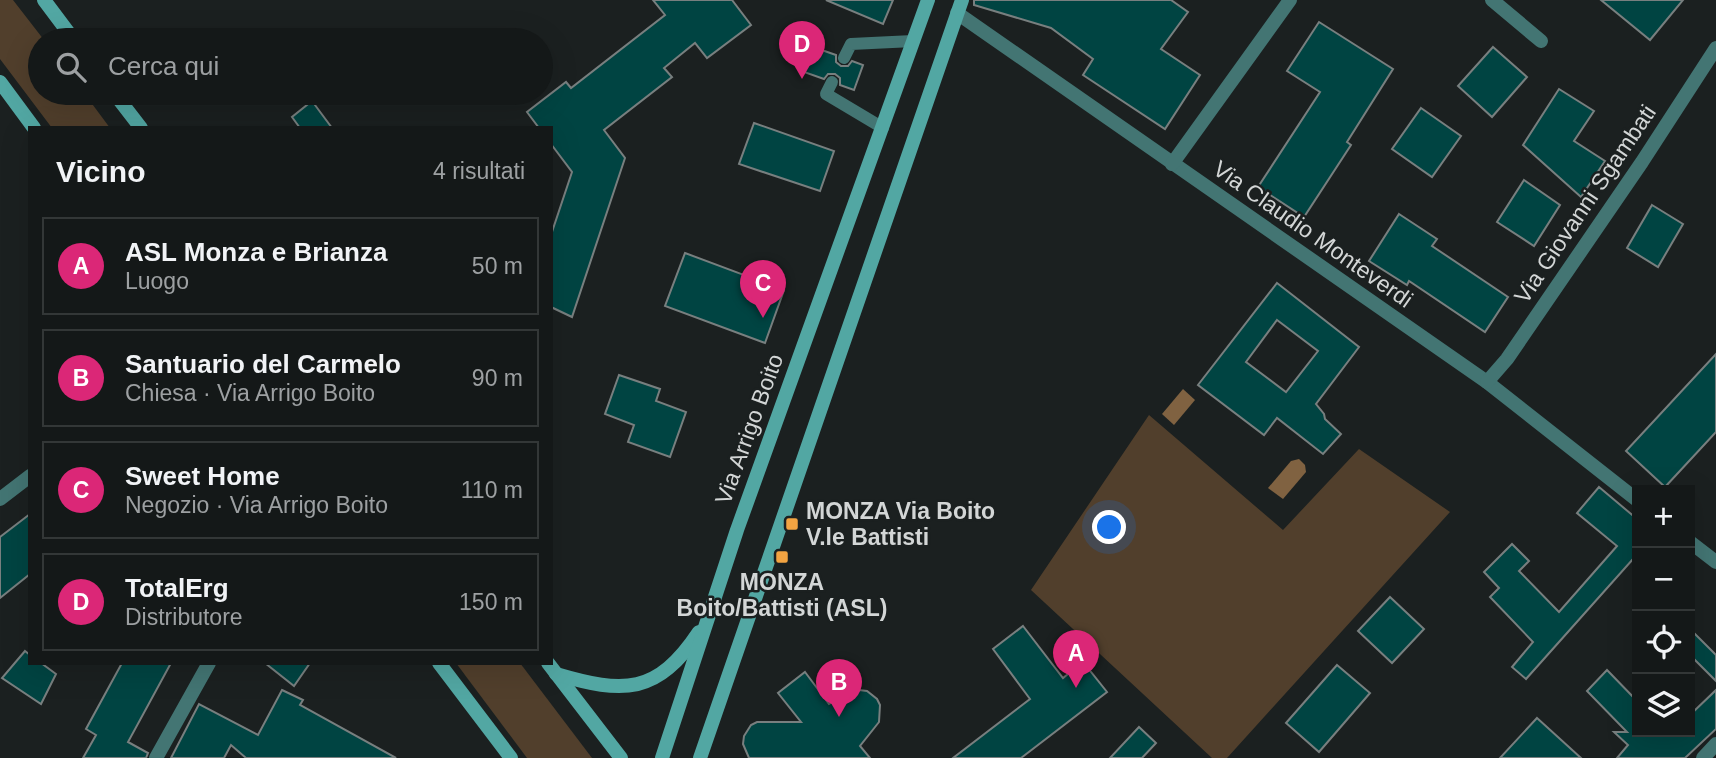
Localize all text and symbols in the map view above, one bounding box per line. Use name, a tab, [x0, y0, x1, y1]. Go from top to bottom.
pin: D	[779, 21, 825, 79]
search box	[28, 28, 553, 105]
icon: search	[52, 48, 90, 86]
text: Cerca qui	[108, 51, 219, 81]
street label: Via Giovanni Sgambati	[1509, 100, 1661, 308]
text: Vicino	[56, 155, 145, 188]
street label: Via Claudio Monteverdi	[1208, 155, 1418, 313]
text: 4 risultati	[433, 158, 525, 184]
text: ASL Monza e Brianza	[125, 237, 387, 267]
text: A	[73, 253, 89, 279]
text: 50 m	[472, 253, 523, 279]
pin: C	[740, 260, 786, 318]
text: Luogo	[125, 268, 189, 294]
text: Santuario del Carmelo	[125, 349, 401, 379]
street label: Via Arrigo Boito	[710, 350, 788, 508]
text: B	[73, 365, 89, 391]
text: 90 m	[472, 365, 523, 391]
text: Chiesa · Via Arrigo Boito	[125, 380, 375, 406]
text: Sweet Home	[125, 461, 280, 491]
text: C	[73, 477, 89, 503]
text: 110 m	[461, 477, 523, 503]
map controls	[1632, 485, 1695, 737]
button: +	[1632, 485, 1695, 548]
text: Negozio · Via Arrigo Boito	[125, 492, 388, 518]
place label: MONZA Via Boito V.le Battisti	[806, 498, 995, 550]
your location	[1092, 510, 1126, 544]
marker: MONZA Via Boito V.le Battisti	[784, 516, 800, 532]
button: −	[1632, 548, 1695, 611]
marker: MONZA Boito/Battisti (ASL)	[774, 549, 790, 565]
place label: MONZA Boito/Battisti (ASL)	[677, 569, 887, 621]
text: TotalErg	[125, 573, 229, 603]
text: D	[73, 589, 89, 615]
text: 150 m	[459, 589, 523, 615]
text: Distributore	[125, 604, 243, 630]
button: locate	[1632, 611, 1695, 674]
pin: A	[1053, 630, 1099, 688]
pin: B	[816, 659, 862, 717]
button: layers	[1632, 674, 1695, 737]

